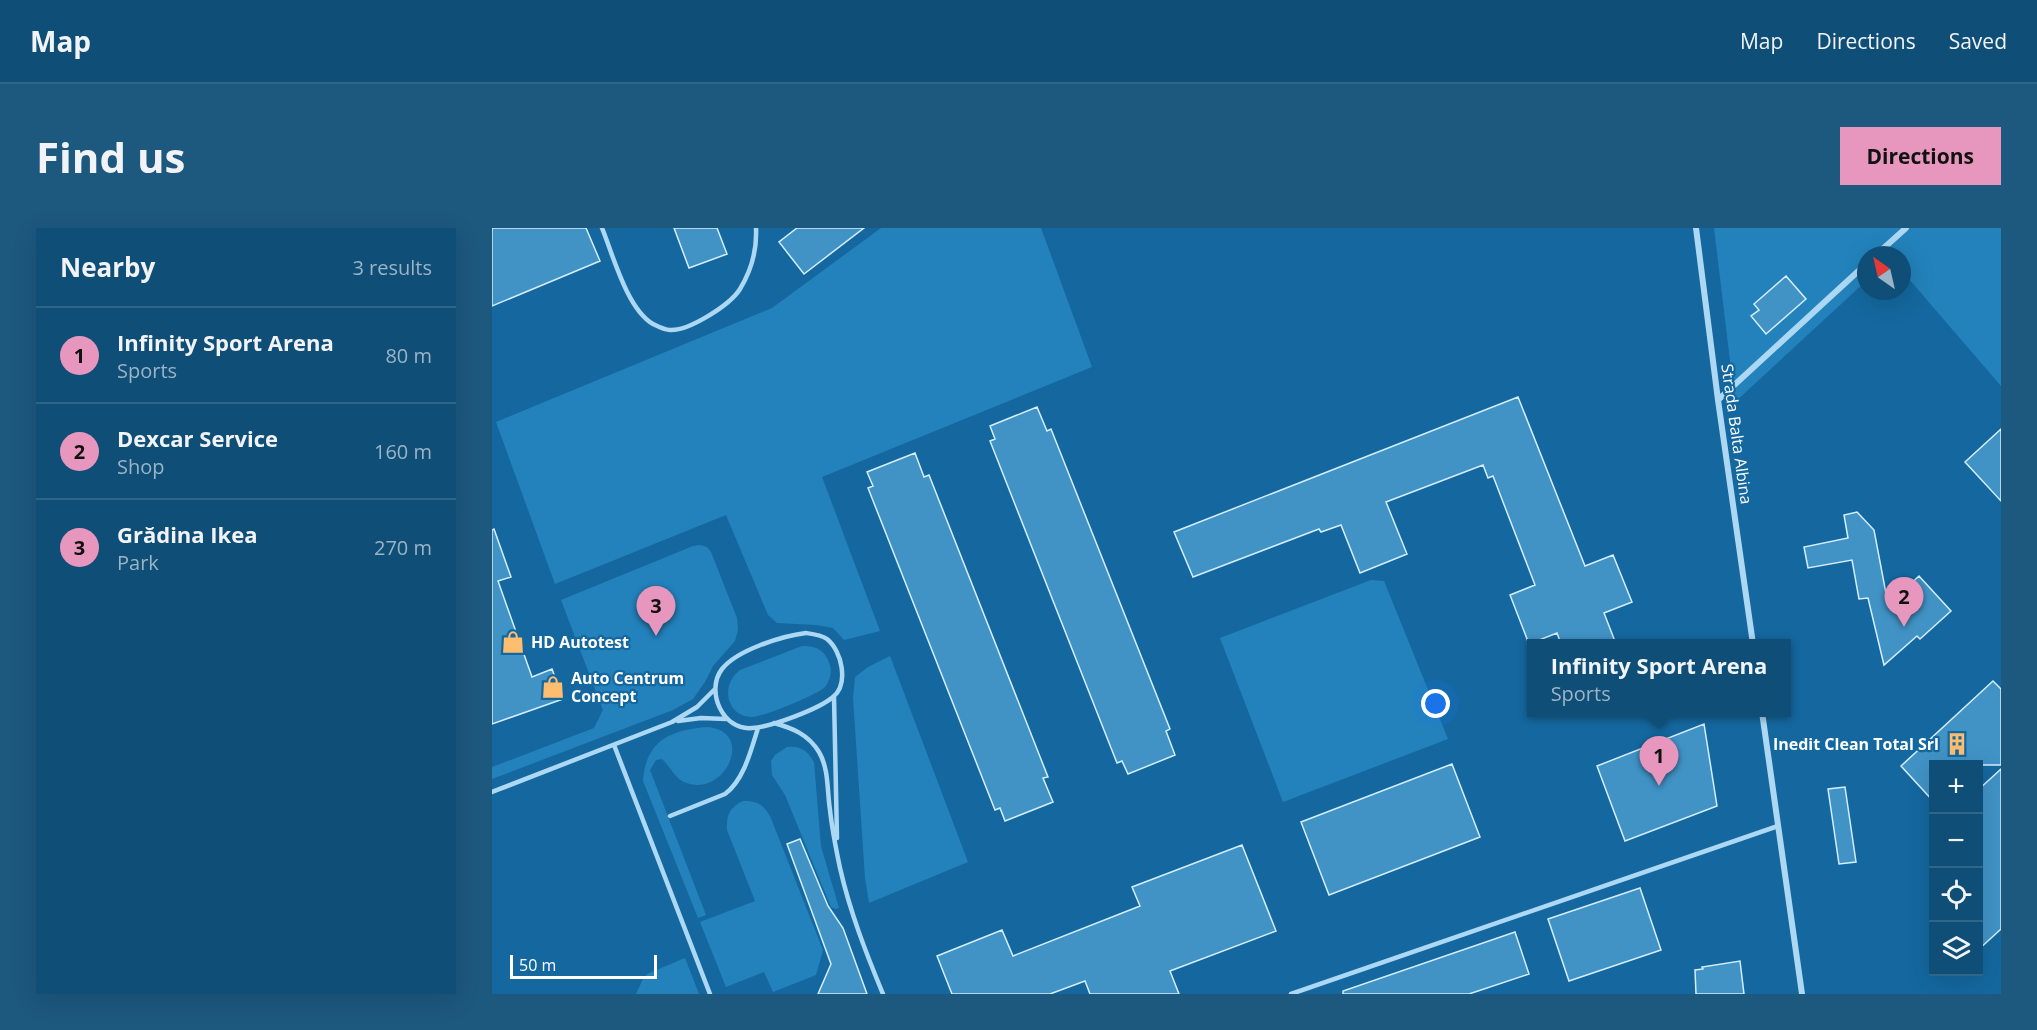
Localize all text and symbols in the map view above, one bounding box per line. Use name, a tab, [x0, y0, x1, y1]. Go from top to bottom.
text: Map	[30, 22, 91, 60]
text: Map	[1740, 27, 1783, 55]
text: Directions	[1816, 27, 1916, 55]
text: Saved	[1949, 27, 2007, 55]
button: Directions	[1840, 127, 2001, 185]
text: Find us	[36, 128, 185, 185]
north arrow	[1857, 246, 1911, 300]
text: Nearby	[60, 249, 155, 285]
text: 3 results	[352, 254, 432, 281]
text: Infinity Sport Arena	[117, 327, 334, 357]
text: 1	[74, 342, 85, 369]
text: 80 m	[385, 342, 432, 369]
text: Sports	[117, 357, 177, 384]
street label: Strada Balta Albina	[1716, 362, 1758, 506]
text: Dexcar Service	[117, 423, 278, 453]
text: 2	[74, 438, 85, 465]
text: 160 m	[374, 438, 432, 465]
text: Shop	[117, 453, 165, 480]
text: Grădina Ikea	[117, 519, 258, 549]
text: 3	[74, 534, 85, 561]
text: 270 m	[374, 534, 432, 561]
text: Park	[117, 549, 159, 576]
pin: 2	[1884, 578, 1924, 627]
pin: 3	[636, 586, 676, 636]
shop icon: HD Autotest	[500, 629, 526, 655]
place label: HD Autotest	[531, 631, 629, 653]
popup	[1527, 639, 1791, 717]
text: Infinity Sport Arena	[1551, 650, 1767, 680]
place label: Auto Centrum Concept	[571, 667, 684, 707]
shop icon: Auto Centrum Concept	[540, 674, 566, 700]
text: Sports	[1551, 680, 1611, 707]
your location	[1421, 689, 1450, 718]
building icon: Inedit Clean Total Srl	[1944, 731, 1970, 757]
place label: Inedit Clean Total Srl	[1773, 733, 1939, 755]
pin: 1	[1640, 736, 1678, 786]
map controls	[1929, 760, 1983, 976]
button: +	[1929, 760, 1983, 814]
button: −	[1929, 814, 1983, 868]
button: locate	[1929, 868, 1983, 922]
button: layers	[1929, 922, 1983, 976]
scale bar	[510, 952, 657, 980]
text: 50 m	[519, 954, 556, 976]

